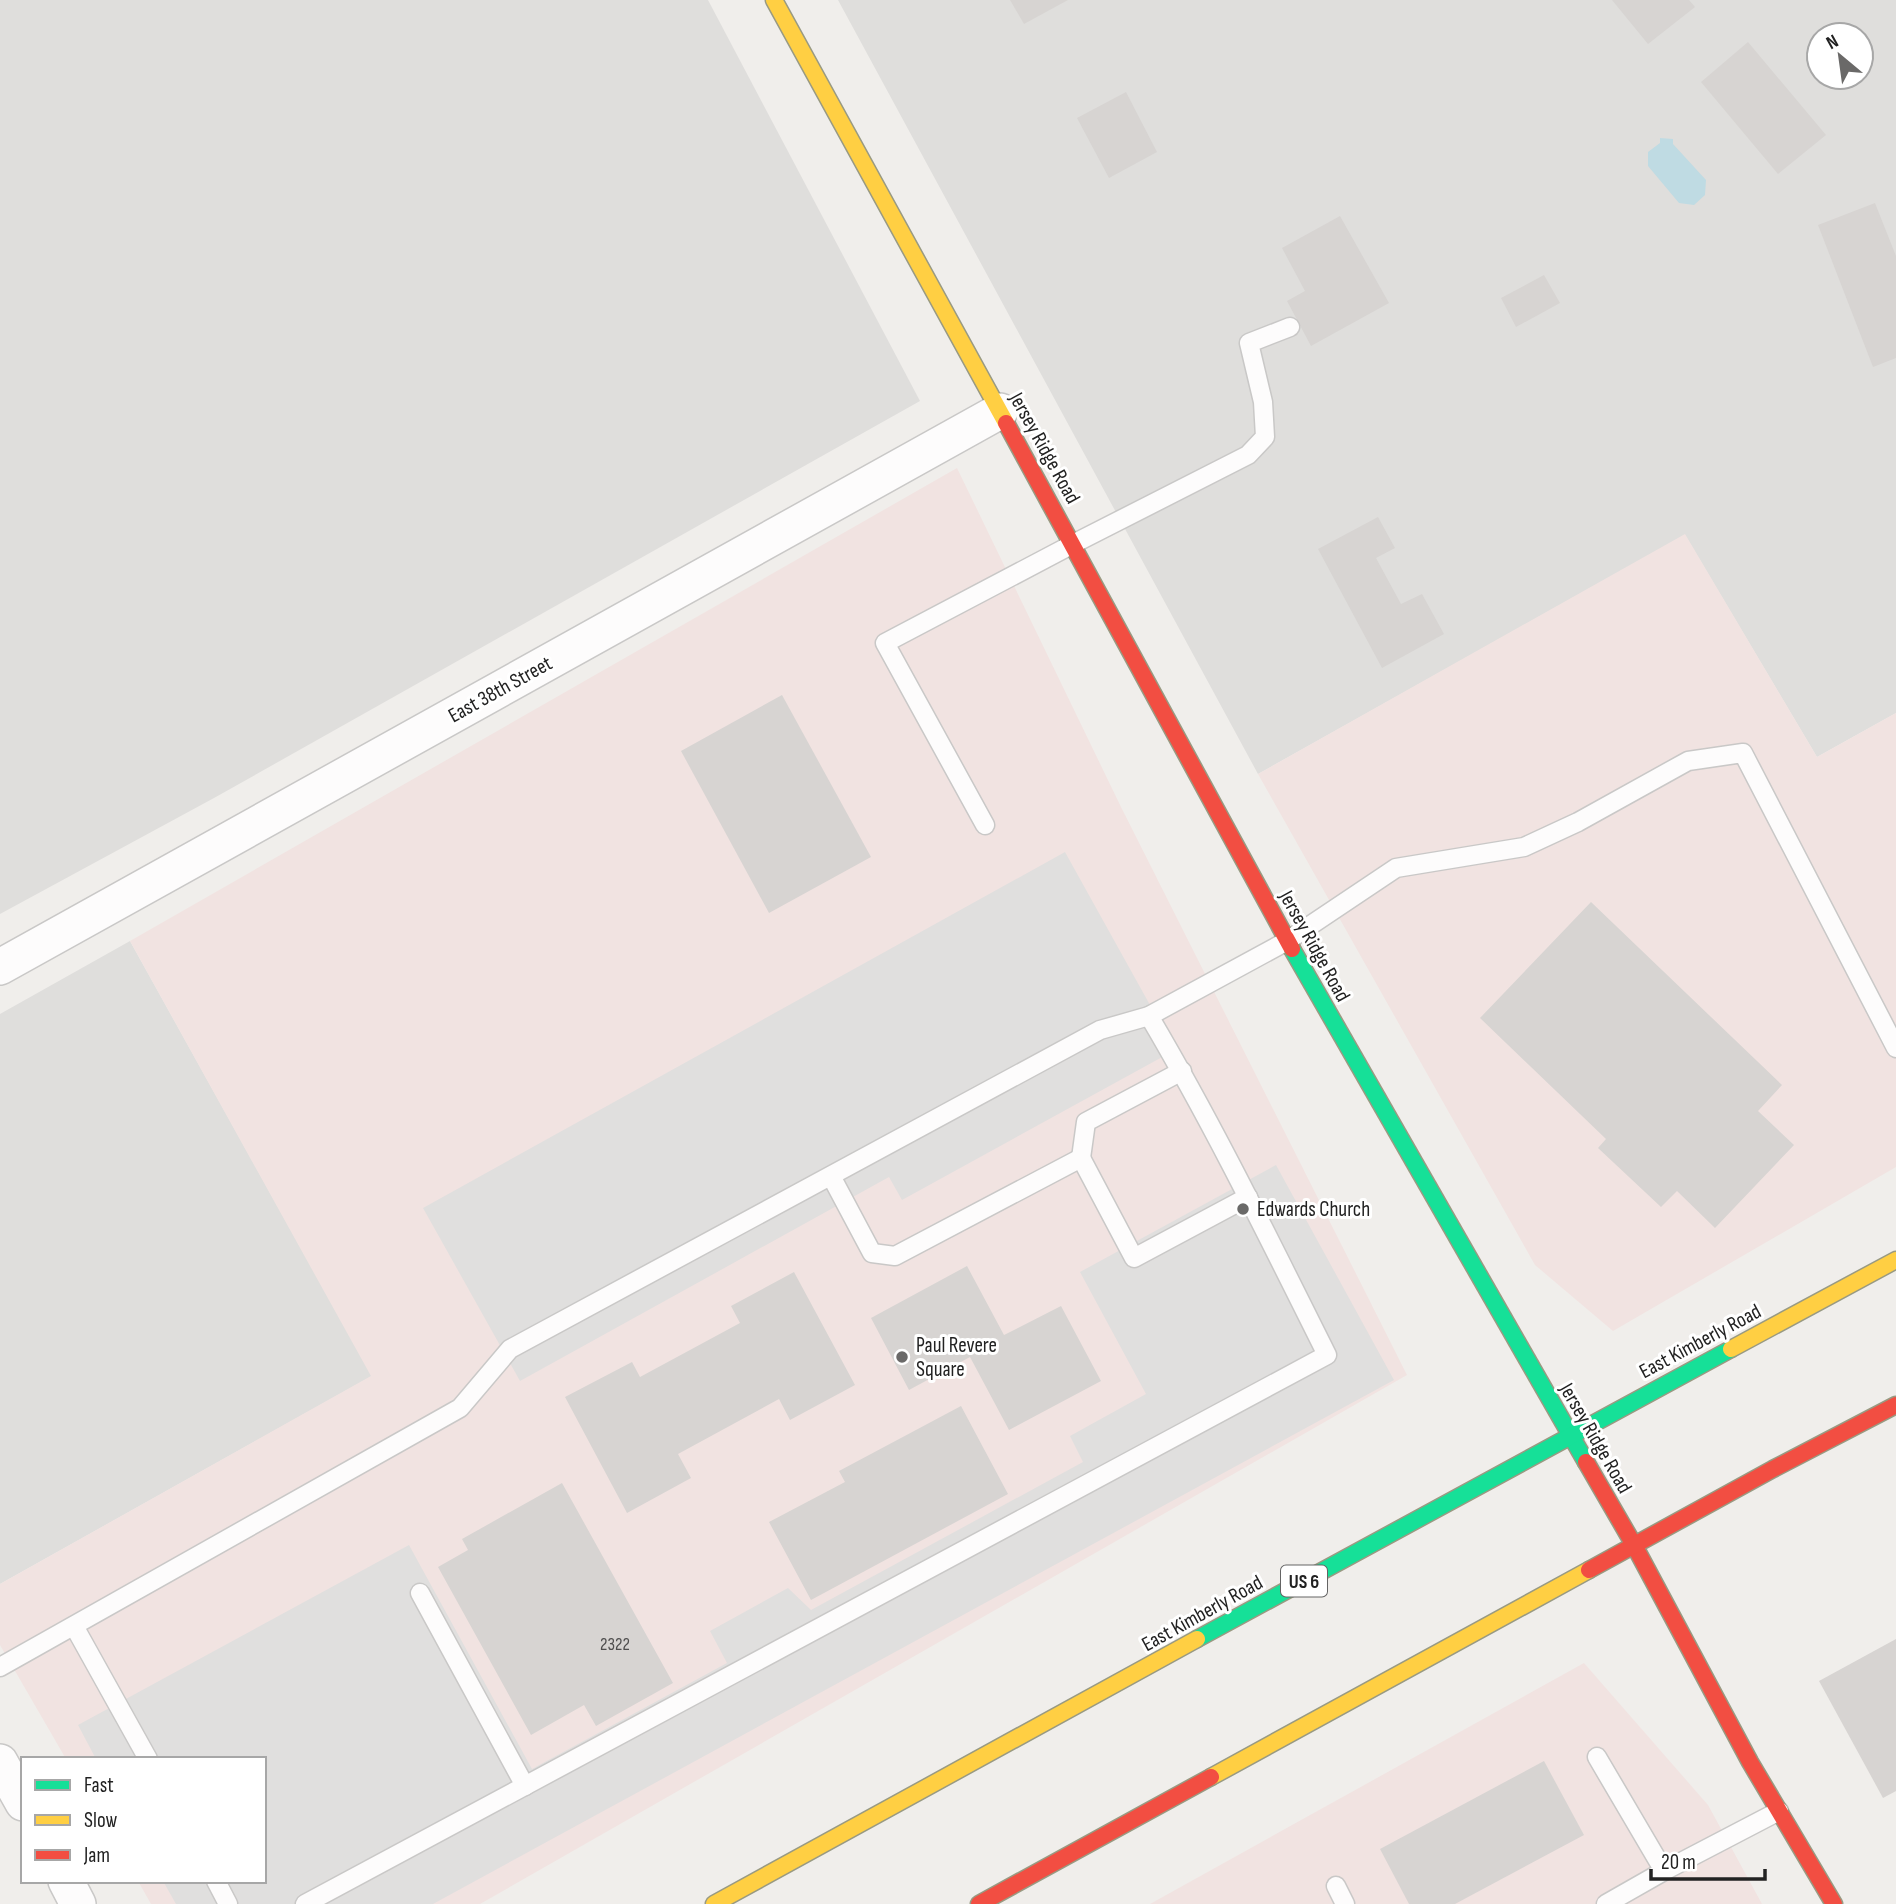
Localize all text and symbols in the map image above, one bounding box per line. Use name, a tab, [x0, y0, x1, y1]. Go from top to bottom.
north arrow	[1805, 21, 1875, 91]
text: N	[1822, 30, 1843, 55]
street label: Jersey Ridge Road	[1003, 387, 1085, 508]
street label: East 38th Street	[444, 651, 556, 728]
street label: Jersey Ridge Road	[1273, 885, 1355, 1006]
place label: Edwards Church	[1257, 1197, 1370, 1222]
marker: Edwards Church	[1235, 1201, 1251, 1217]
street label: East Kimberly Road	[1635, 1299, 1765, 1384]
place label: Paul Revere Square	[916, 1333, 997, 1382]
marker: Paul Revere Square	[894, 1349, 910, 1365]
street label: Jersey Ridge Road	[1553, 1378, 1637, 1498]
road number: US 6	[1281, 1566, 1327, 1596]
street label: East Kimberly Road	[1138, 1570, 1267, 1657]
house number: 2322	[600, 1634, 630, 1655]
legend	[21, 1757, 266, 1883]
text: Fast	[84, 1773, 114, 1798]
text: Slow	[84, 1808, 118, 1833]
scale bar	[1651, 1838, 1765, 1882]
text: Jam	[83, 1843, 110, 1868]
text: 20 m	[1661, 1850, 1696, 1875]

